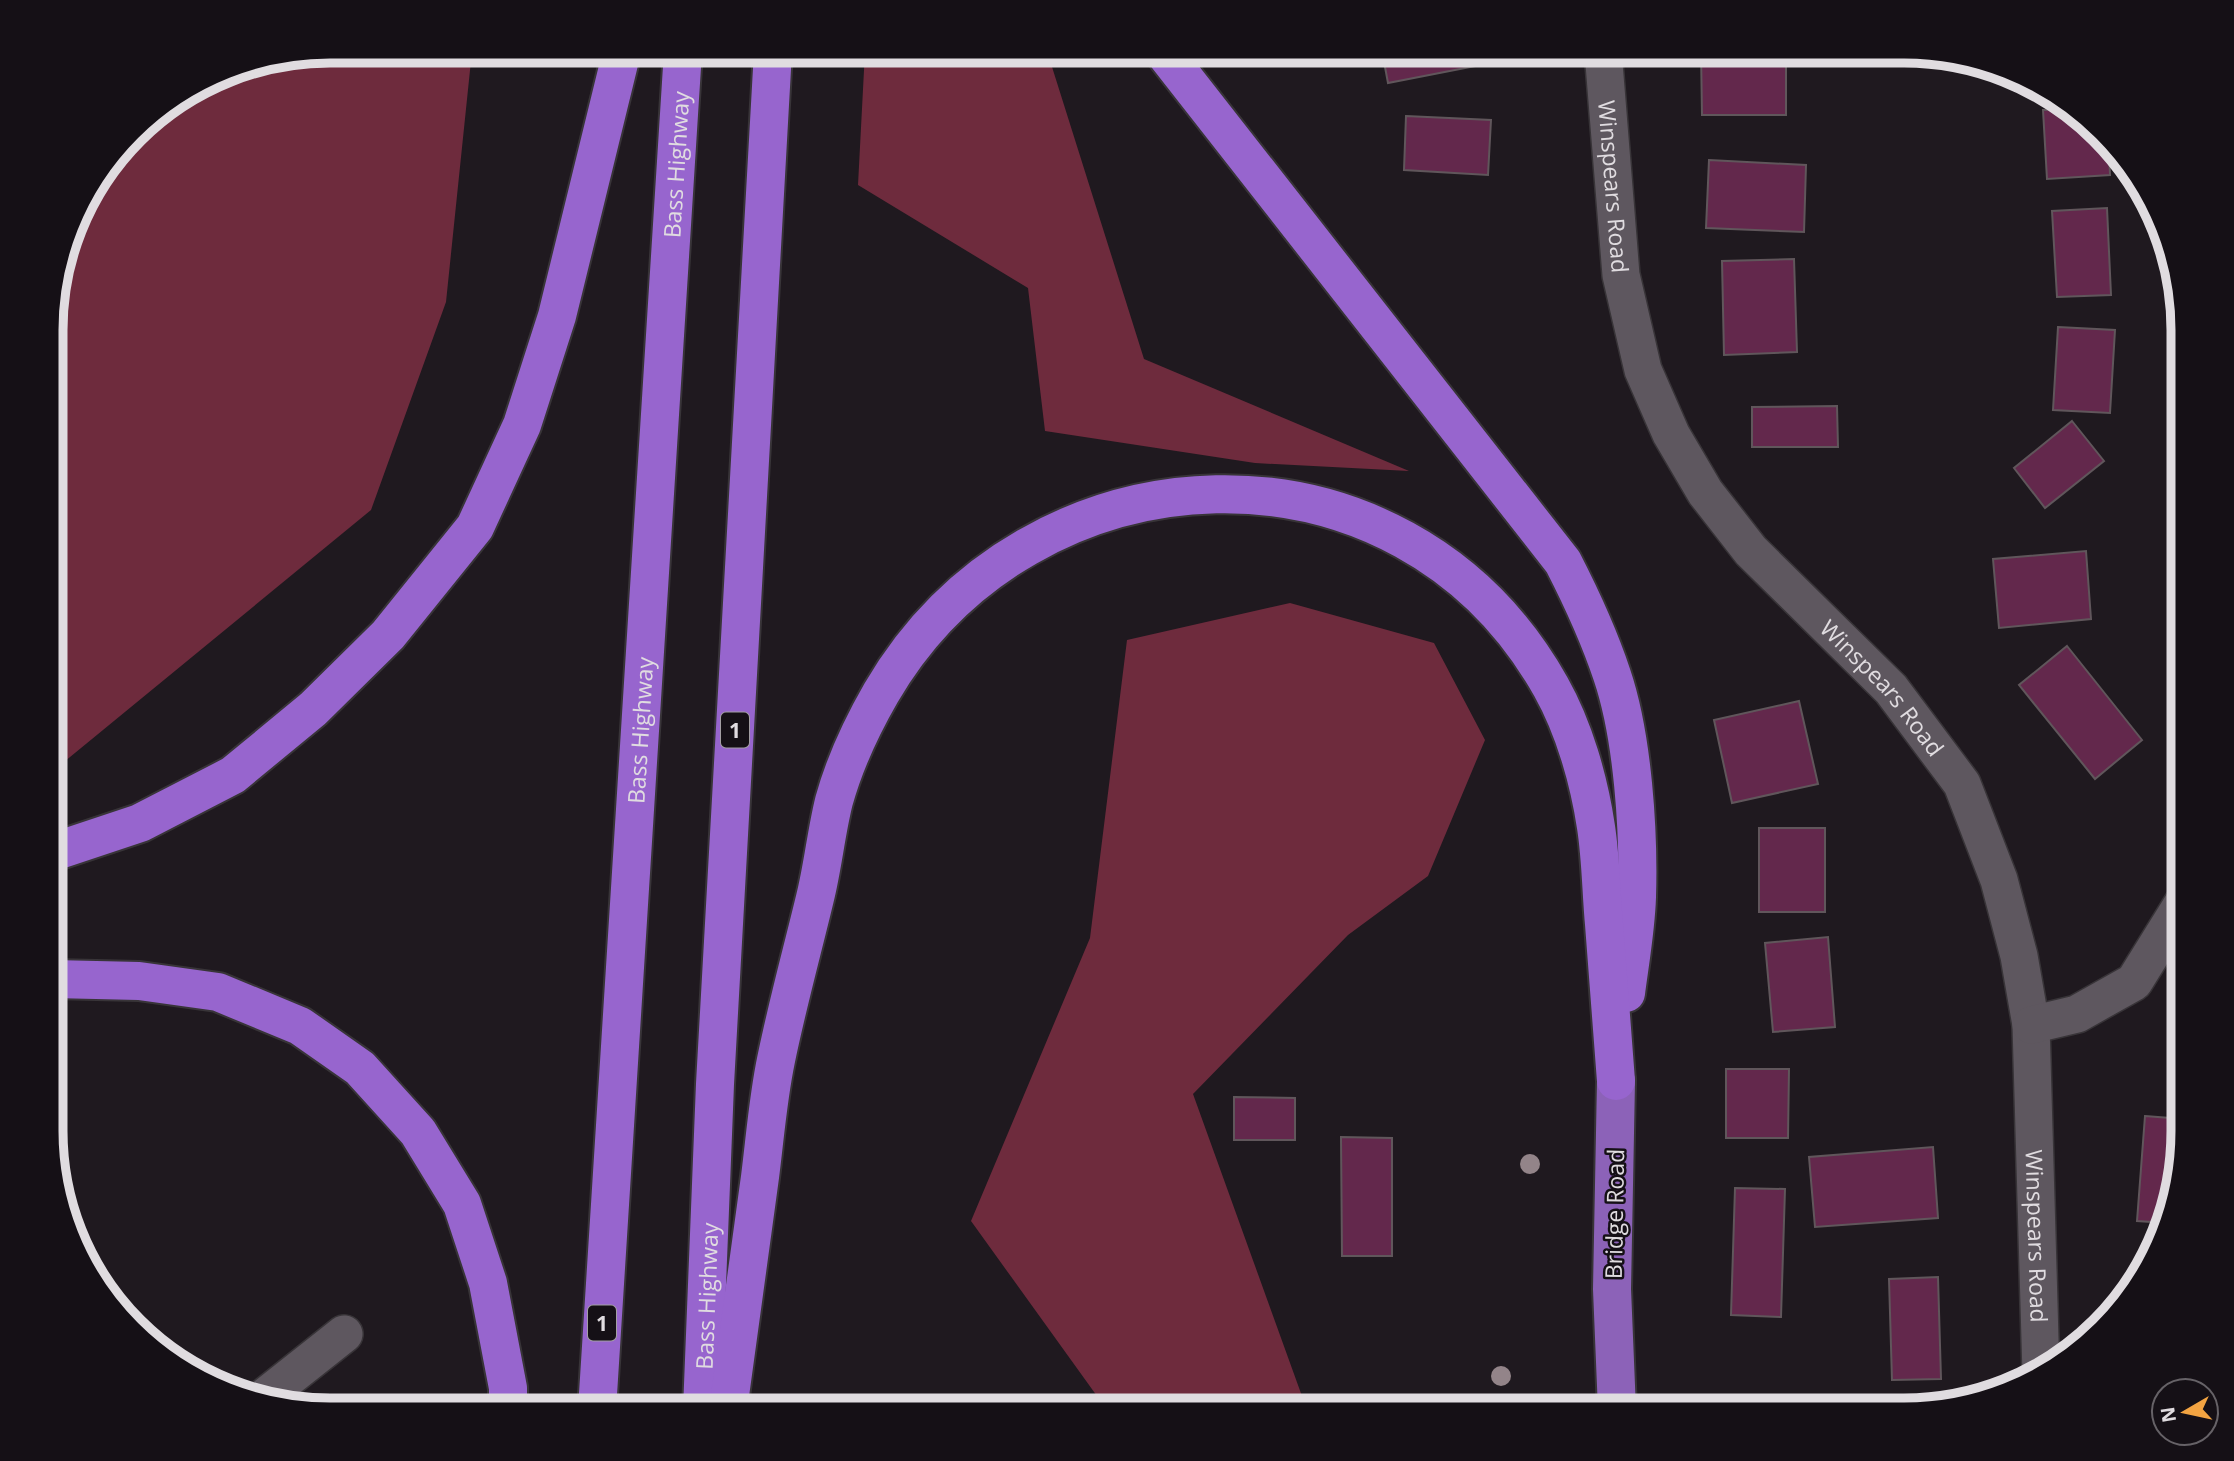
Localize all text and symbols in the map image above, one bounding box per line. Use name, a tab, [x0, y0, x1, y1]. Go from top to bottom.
street label: Bass Highway	[655, 90, 696, 239]
street label: Winspears Road	[1591, 99, 1637, 274]
street label: Winspears Road	[1813, 612, 1952, 763]
street label: Bass Highway	[619, 655, 661, 805]
road number: 1	[721, 712, 749, 748]
street label: Bridge Road	[1597, 1149, 1631, 1279]
street label: Winspears Road	[2019, 1149, 2056, 1323]
street label: Bass Highway	[688, 1221, 725, 1370]
road number: 1	[588, 1306, 616, 1340]
north arrow	[2150, 1377, 2220, 1447]
text: N	[2154, 1405, 2182, 1424]

